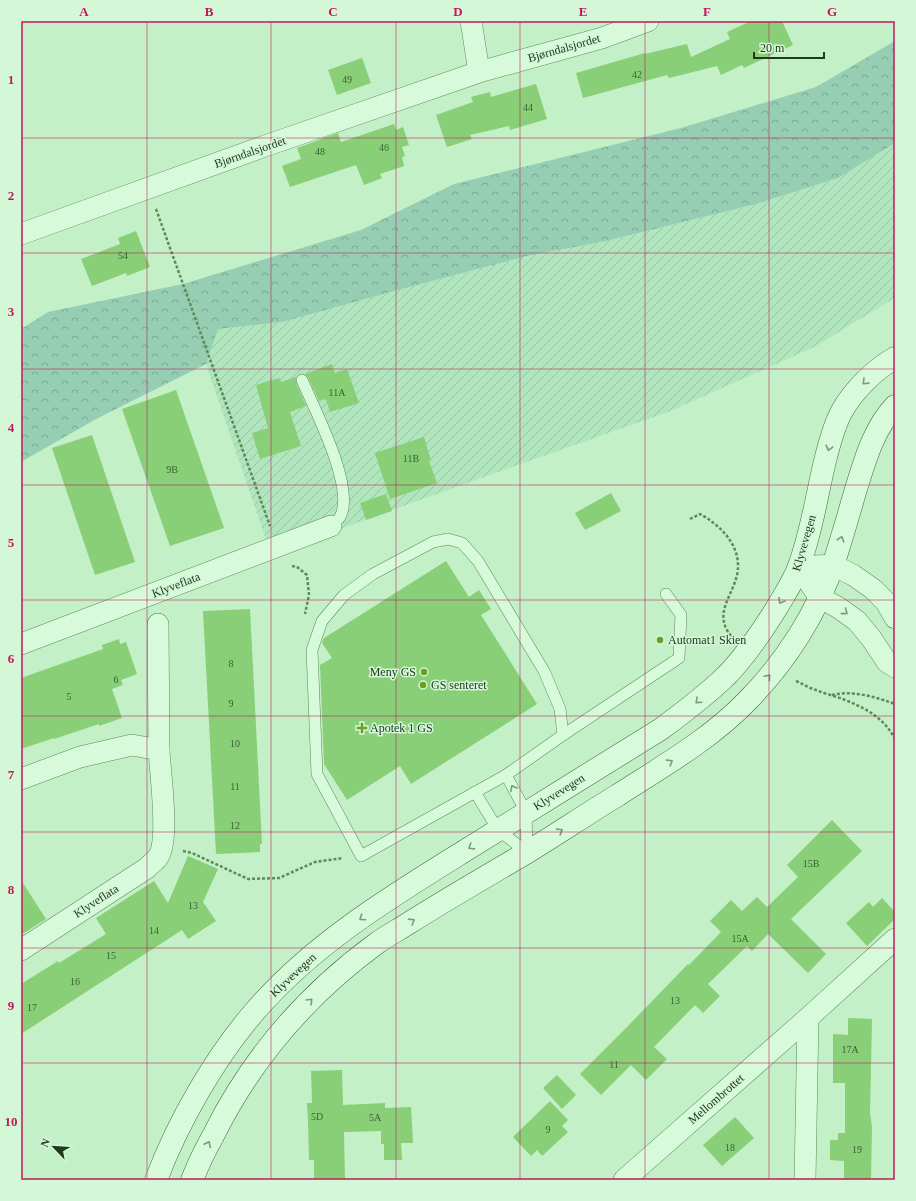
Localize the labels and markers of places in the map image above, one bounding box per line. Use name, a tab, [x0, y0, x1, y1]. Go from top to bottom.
place label: Automat1 Skien	[668, 633, 746, 647]
marker: Automat1 Skien	[655, 635, 665, 645]
place label: Meny GS	[370, 665, 416, 679]
marker: Meny GS	[419, 667, 429, 677]
place label: GS senteret	[431, 678, 487, 692]
marker: GS senteret	[418, 680, 428, 690]
place label: Apotek 1 GS	[370, 721, 433, 735]
marker: Apotek 1 GS	[357, 723, 367, 733]

